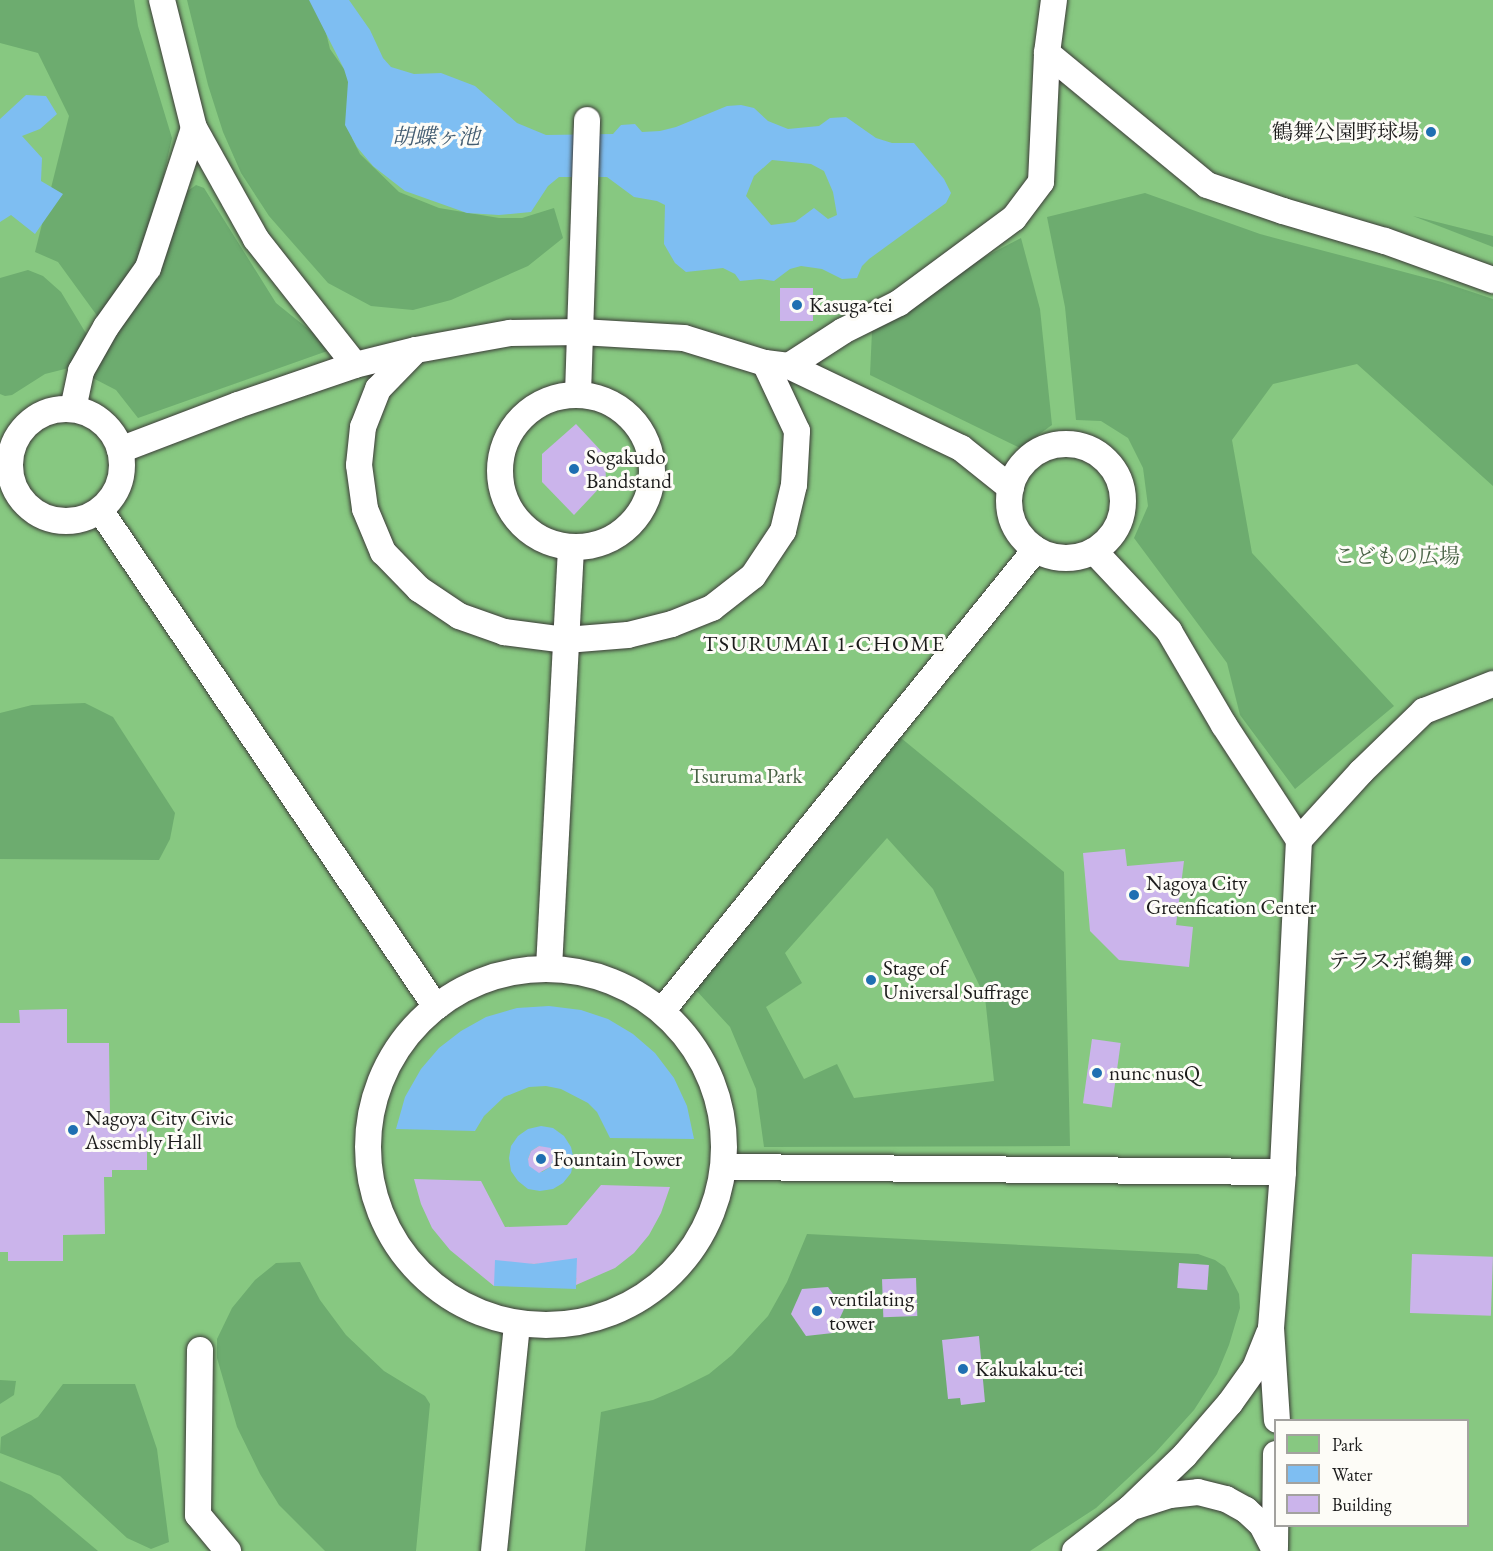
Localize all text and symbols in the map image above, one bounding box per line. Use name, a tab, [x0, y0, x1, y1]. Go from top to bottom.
place label: 鶴舞公園野球場	[1272, 119, 1419, 145]
water label: 胡蝶ヶ池	[392, 124, 480, 150]
marker: 鶴舞公園野球場	[1424, 125, 1438, 139]
place label: Kasuga-tei	[809, 292, 893, 318]
marker: Kasuga-tei	[790, 298, 804, 312]
place label: Sogakudo Bandstand	[586, 444, 672, 494]
marker: Sogakudo Bandstand	[567, 462, 581, 476]
park label: こどもの広場	[1334, 543, 1460, 569]
district label: TSURUMAI 1-CHOME	[702, 631, 946, 657]
park label: Tsuruma Park	[690, 763, 802, 789]
place label: Nagoya City Greenfication Center	[1146, 870, 1316, 920]
marker: Nagoya City Greenfication Center	[1127, 888, 1141, 902]
place label: テラスポ鶴舞	[1328, 948, 1454, 974]
marker: テラスポ鶴舞	[1459, 954, 1473, 968]
place label: Stage of Universal Suffrage	[883, 955, 1029, 1005]
marker: Stage of Universal Suffrage	[864, 973, 878, 987]
place label: nunc nusQ	[1109, 1060, 1200, 1086]
marker: nunc nusQ	[1090, 1066, 1104, 1080]
place label: Nagoya City Civic Assembly Hall	[85, 1105, 233, 1155]
marker: Nagoya City Civic Assembly Hall	[66, 1123, 80, 1137]
place label: Fountain Tower	[553, 1146, 682, 1172]
marker: Fountain Tower	[534, 1152, 548, 1166]
place label: ventilating tower	[829, 1286, 914, 1336]
marker: ventilating tower	[810, 1304, 824, 1318]
place label: Kakukaku-tei	[975, 1356, 1083, 1382]
marker: Kakukaku-tei	[956, 1362, 970, 1376]
legend	[1274, 1419, 1469, 1527]
text: Park	[1332, 1433, 1363, 1456]
text: Water	[1332, 1463, 1373, 1486]
text: Building	[1332, 1493, 1392, 1516]

